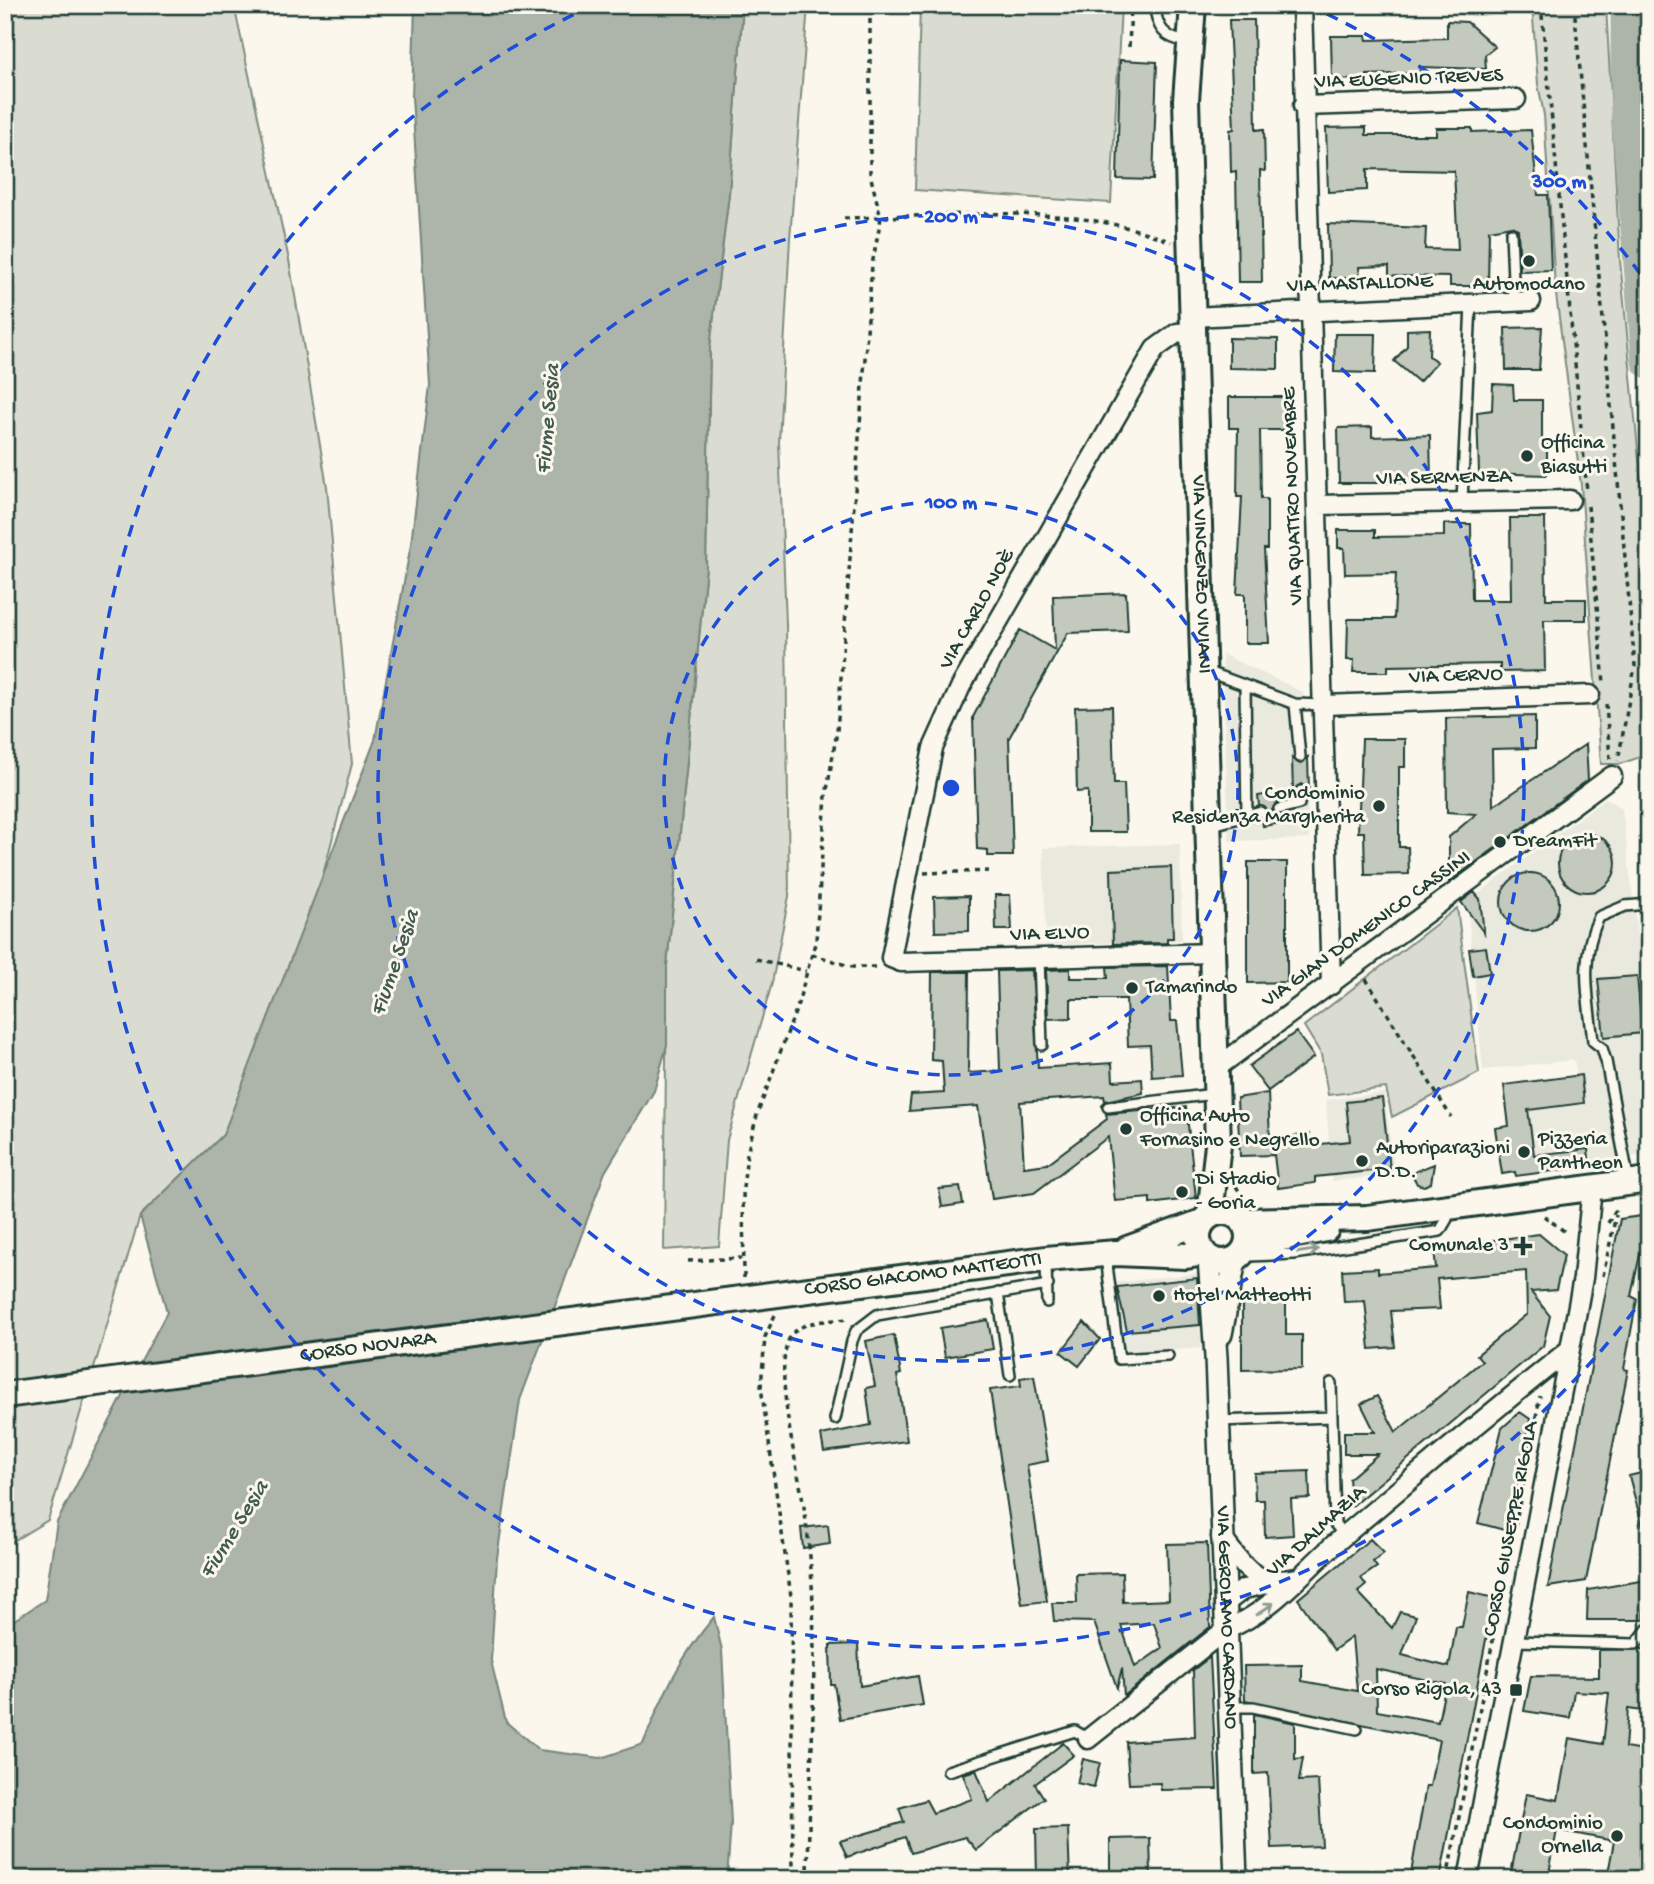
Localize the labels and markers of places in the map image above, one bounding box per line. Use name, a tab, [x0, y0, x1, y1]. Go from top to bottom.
marker: Automodano	[1521, 253, 1537, 269]
place label: Automodano	[1473, 273, 1585, 298]
place label: Officina Biasutti	[1540, 432, 1607, 481]
marker: Officina Biasutti	[1519, 448, 1535, 464]
centre of rings	[939, 776, 963, 800]
place label: Condominio Residenza Margherita	[1172, 782, 1366, 831]
marker: Condominio Residenza Margherita	[1371, 798, 1387, 814]
place label: DreamFit	[1512, 830, 1599, 855]
marker: DreamFit	[1492, 834, 1508, 850]
place label: Tamarindo	[1145, 976, 1238, 1001]
marker: Tamarindo	[1124, 980, 1140, 996]
place label: Officina Auto Fornasino e Negrello	[1139, 1105, 1320, 1154]
marker: Officina Auto Fornasino e Negrello	[1118, 1121, 1134, 1137]
place label: Pizzeria Pantheon	[1537, 1128, 1623, 1177]
place label: Autoriparazioni D.D.	[1374, 1137, 1510, 1186]
marker: Pizzeria Pantheon	[1516, 1144, 1532, 1160]
marker: Autoriparazioni D.D.	[1354, 1153, 1370, 1169]
place label: Di Stadio - Goria	[1194, 1168, 1277, 1217]
marker: Di Stadio - Goria	[1174, 1184, 1190, 1200]
place label: Comunale 3	[1409, 1234, 1509, 1259]
marker: Comunale 3	[1515, 1238, 1531, 1254]
place label: Hotel Matteotti	[1173, 1284, 1312, 1309]
marker: Hotel Matteotti	[1151, 1288, 1167, 1304]
place label: Corso Rigola, 43	[1362, 1678, 1502, 1703]
marker: Corso Rigola, 43	[1508, 1682, 1524, 1698]
place label: Condominio Ornella	[1503, 1812, 1604, 1861]
marker: Condominio Ornella	[1609, 1828, 1625, 1844]

